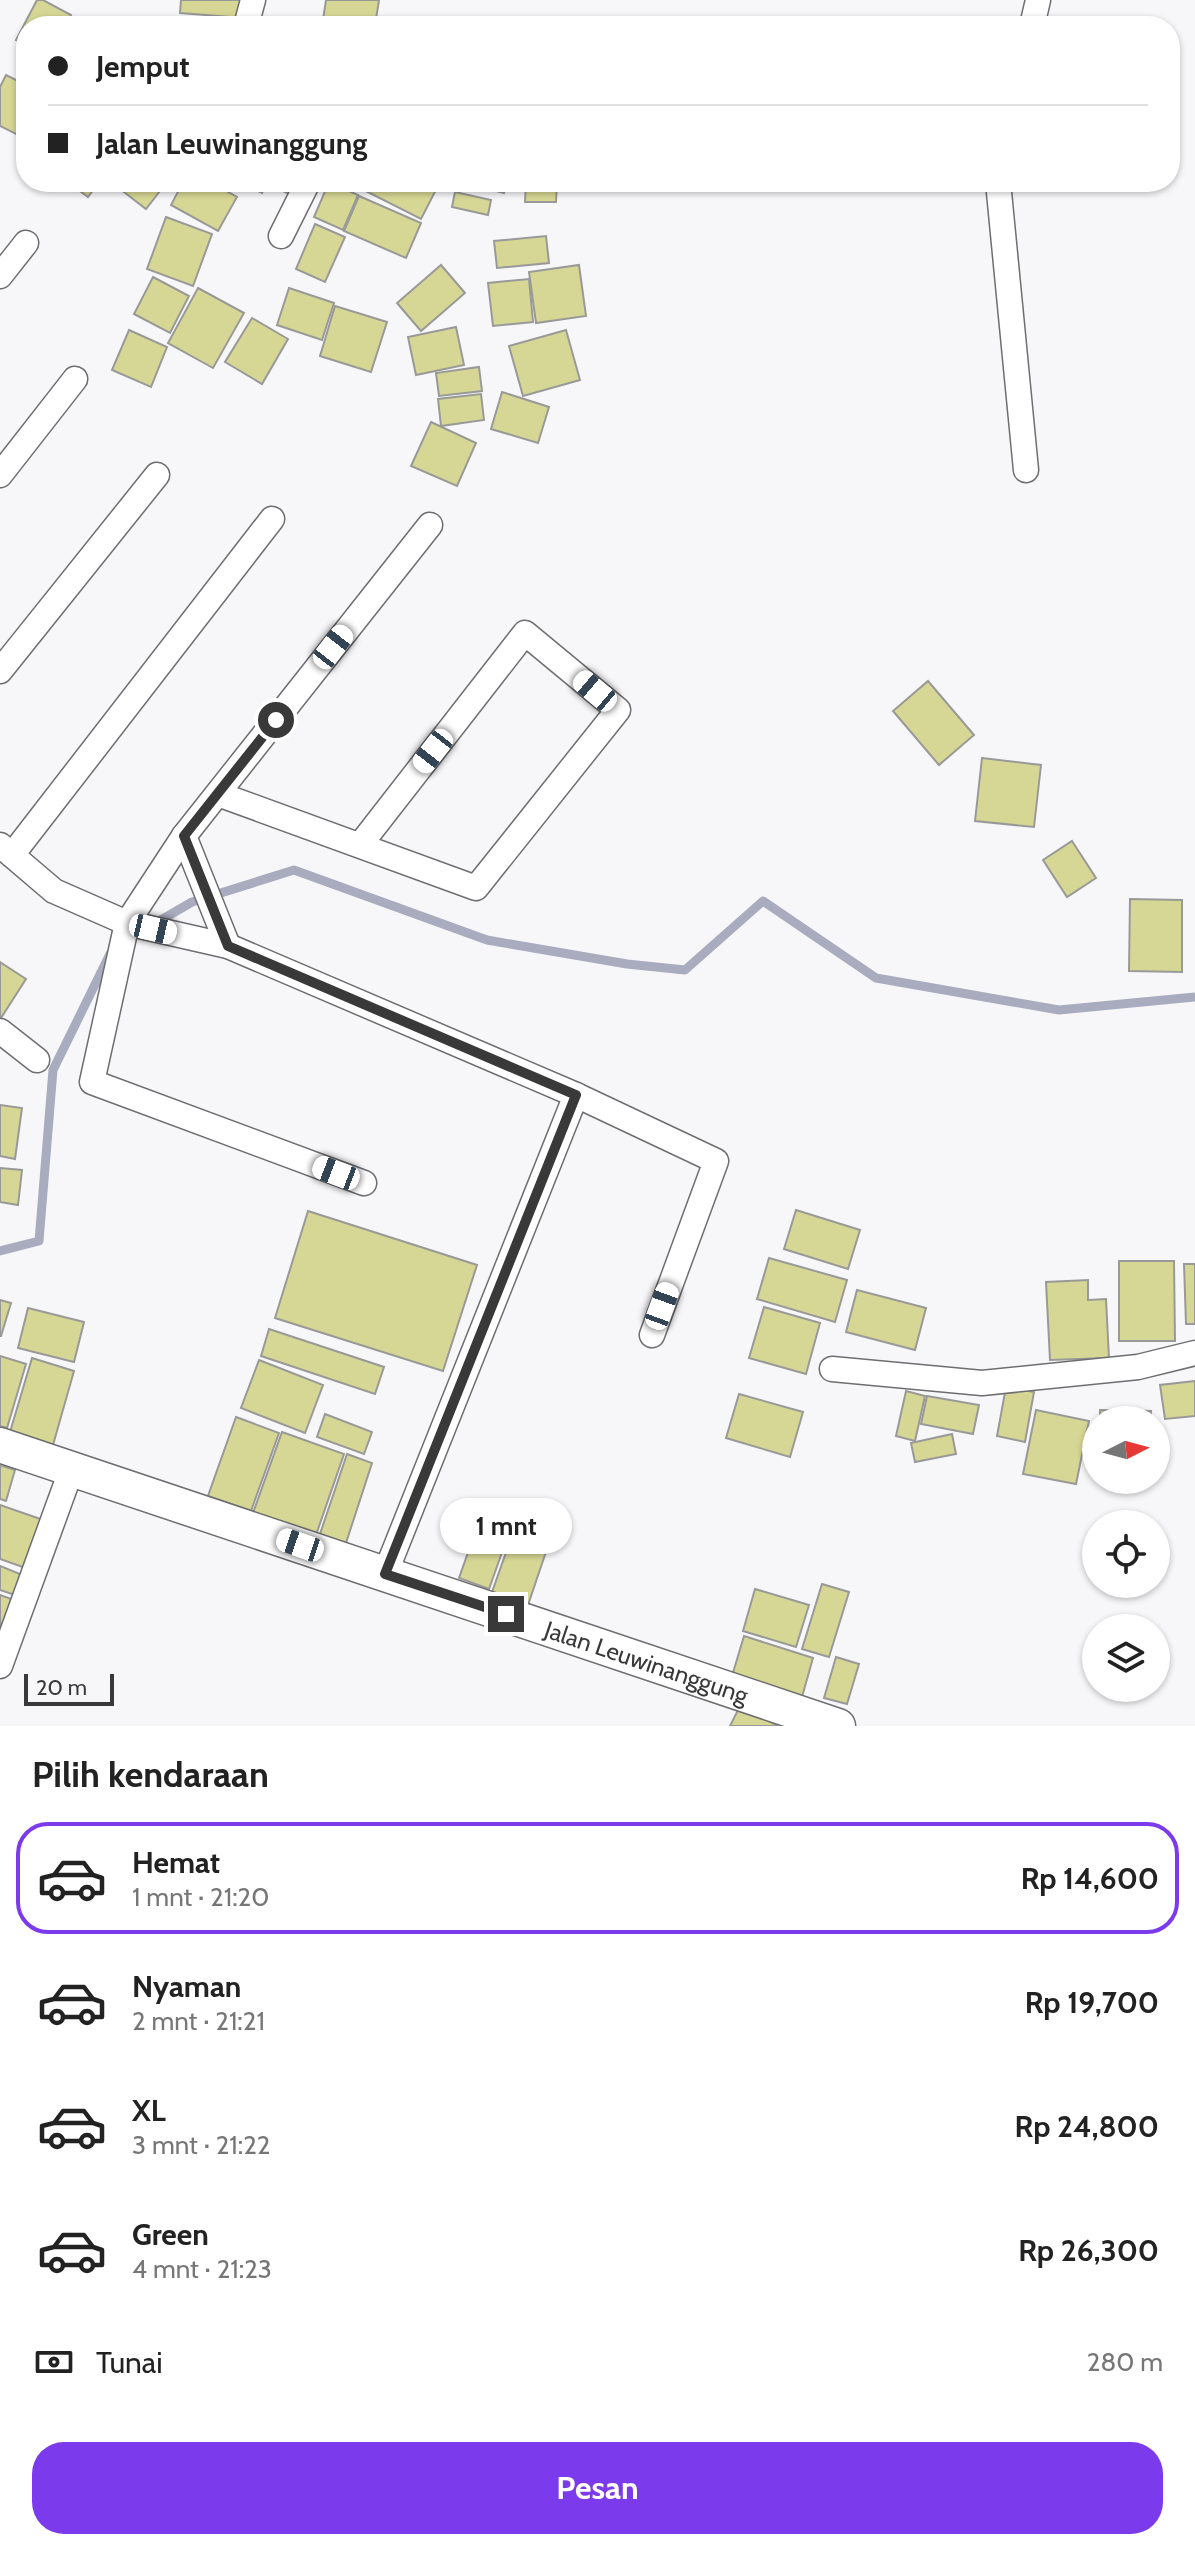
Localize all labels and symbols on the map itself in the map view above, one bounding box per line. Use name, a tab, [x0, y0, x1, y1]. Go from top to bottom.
car	[309, 621, 357, 673]
car	[569, 666, 621, 716]
route start	[258, 702, 294, 738]
car	[409, 725, 457, 777]
car	[127, 912, 179, 946]
car	[309, 1153, 363, 1193]
car	[643, 1279, 681, 1333]
north arrow	[1082, 1406, 1170, 1494]
callout: 1 mnt	[440, 1498, 572, 1554]
car	[273, 1526, 327, 1564]
route end	[488, 1596, 524, 1632]
street label: Jalan Leuwinanggung	[540, 1614, 753, 1710]
scale bar	[24, 1670, 114, 1706]

